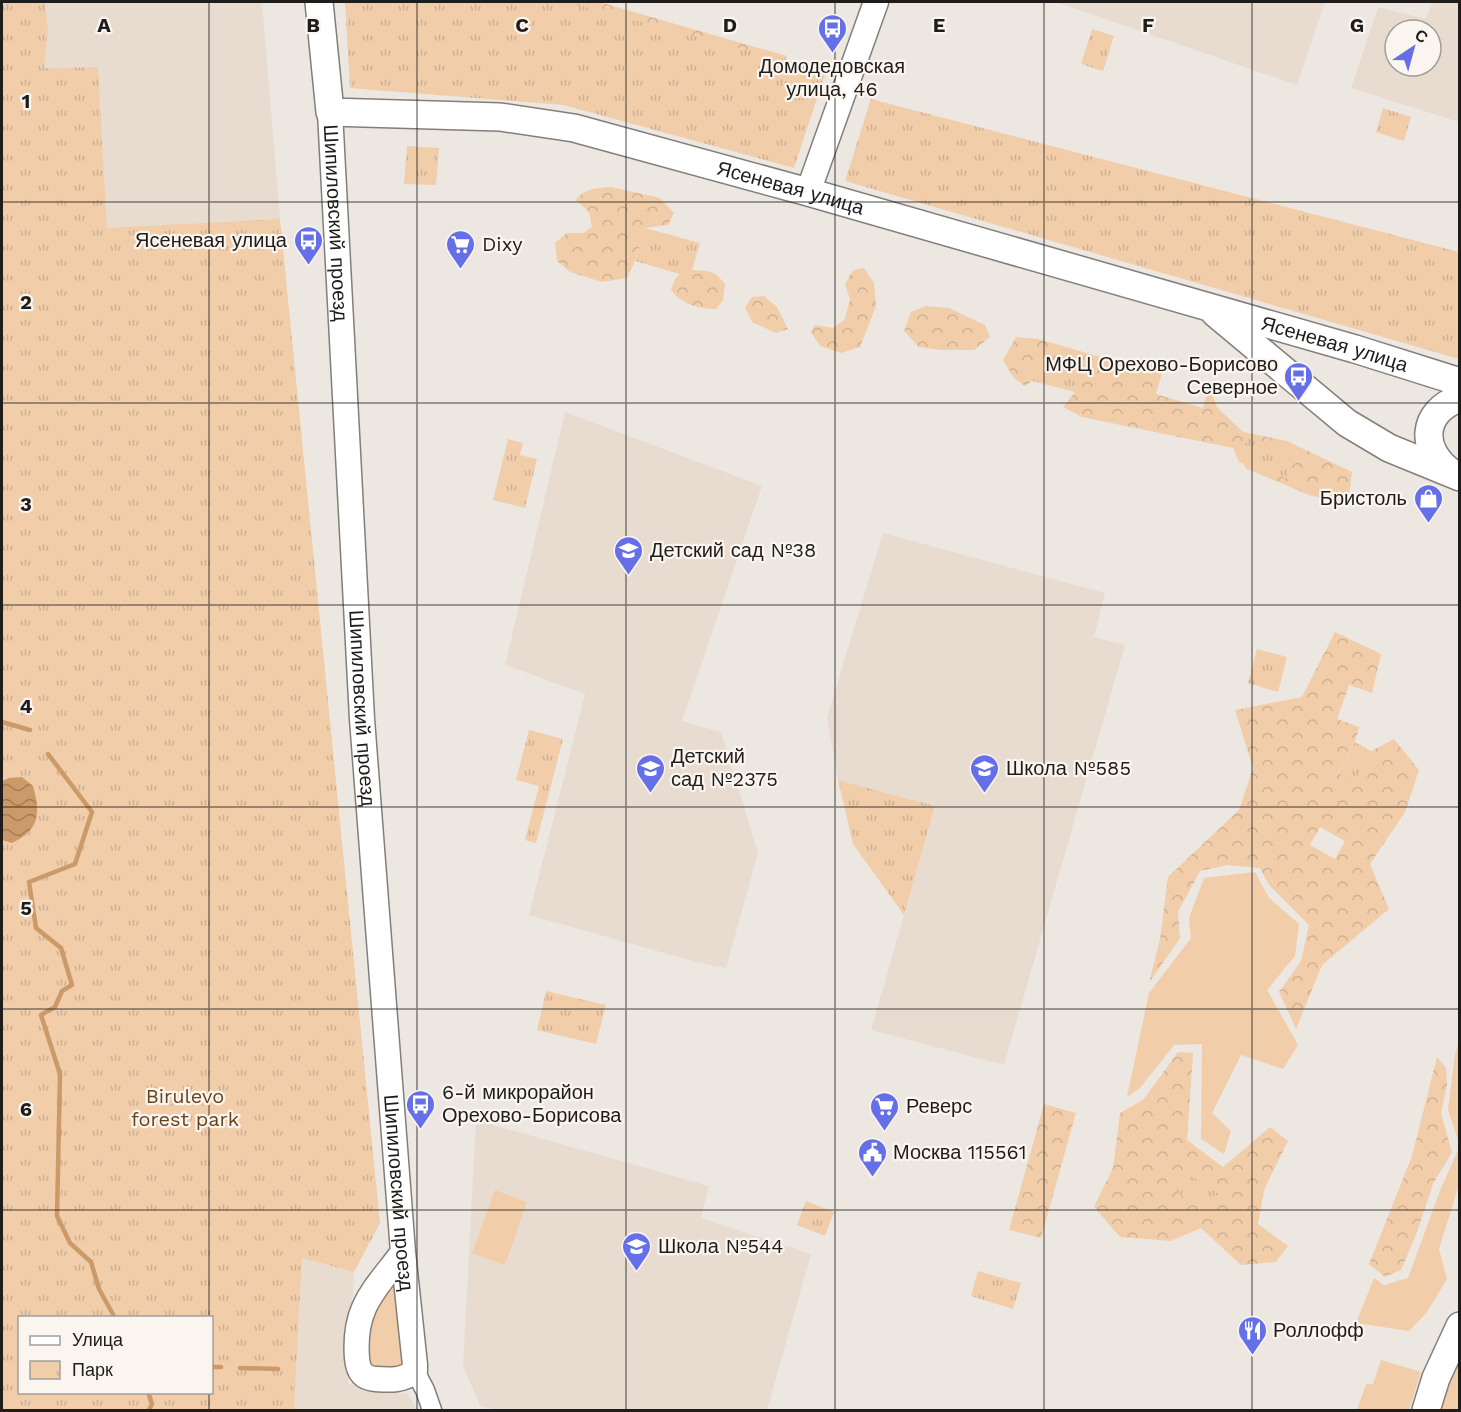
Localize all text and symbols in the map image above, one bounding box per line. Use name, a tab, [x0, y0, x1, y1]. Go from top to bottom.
bus stop icon: Домодедовская улица, 46	[816, 12, 848, 54]
text: A	[97, 13, 111, 37]
text: B	[306, 13, 320, 37]
text: C	[515, 13, 529, 37]
text: D	[723, 13, 737, 37]
text: E	[933, 13, 945, 37]
text: F	[1142, 13, 1154, 37]
text: G	[1350, 13, 1364, 37]
north arrow	[1383, 18, 1443, 78]
text: С	[1411, 25, 1432, 48]
place label: Домодедовская улица, 46	[759, 54, 905, 101]
text: 1	[22, 89, 30, 113]
street label: Шипиловский проезд	[319, 124, 353, 322]
street label: Ясеневая улица	[714, 156, 868, 220]
bus stop icon: Ясеневая улица	[292, 224, 324, 266]
place label: Ясеневая улица	[135, 228, 288, 252]
supermarket icon: Dixy	[445, 228, 477, 270]
place label: Dixy	[482, 232, 523, 256]
text: 2	[20, 290, 32, 314]
street label: Ясеневая улица	[1258, 311, 1412, 377]
place label: МФЦ Орехово-Борисово Северное	[1045, 352, 1278, 399]
bus stop icon: МФЦ Орехово-Борисово Северное	[1283, 360, 1315, 402]
shop icon: Бристоль	[1412, 482, 1444, 524]
place label: Бристоль	[1320, 486, 1407, 510]
text: 3	[20, 492, 32, 516]
school or university icon: Детский сад №38	[613, 534, 645, 576]
place label: Детский сад №38	[650, 538, 816, 562]
street label: Шипиловский проезд	[344, 609, 381, 808]
text: 4	[20, 694, 33, 718]
place label: Детский сад №2375	[671, 744, 778, 791]
school or university icon: Детский сад №2375	[634, 752, 666, 794]
school or university icon: Школа №585	[969, 752, 1001, 794]
place label: Школа №585	[1006, 756, 1131, 780]
text: 5	[20, 896, 32, 920]
place label: 6-й микрорайон Орехово-Борисова	[442, 1080, 622, 1127]
park label: Birulevo forest park	[131, 1084, 239, 1131]
bus stop icon: 6-й микрорайон Орехово-Борисова	[405, 1088, 437, 1130]
supermarket icon: Реверс	[869, 1090, 901, 1132]
street label: Шипиловский проезд	[379, 1094, 419, 1292]
place label: Реверс	[906, 1094, 972, 1118]
text: 6	[20, 1097, 32, 1121]
public building icon: Москва 115561	[856, 1136, 888, 1178]
place label: Москва 115561	[893, 1140, 1027, 1164]
school or university icon: Школа №544	[621, 1230, 653, 1272]
place label: Школа №544	[658, 1234, 784, 1258]
restaurant icon: Роллофф	[1236, 1314, 1268, 1356]
legend	[18, 1316, 213, 1394]
place label: Роллофф	[1273, 1318, 1364, 1342]
text: Улица	[72, 1329, 124, 1350]
text: Парк	[72, 1359, 113, 1380]

